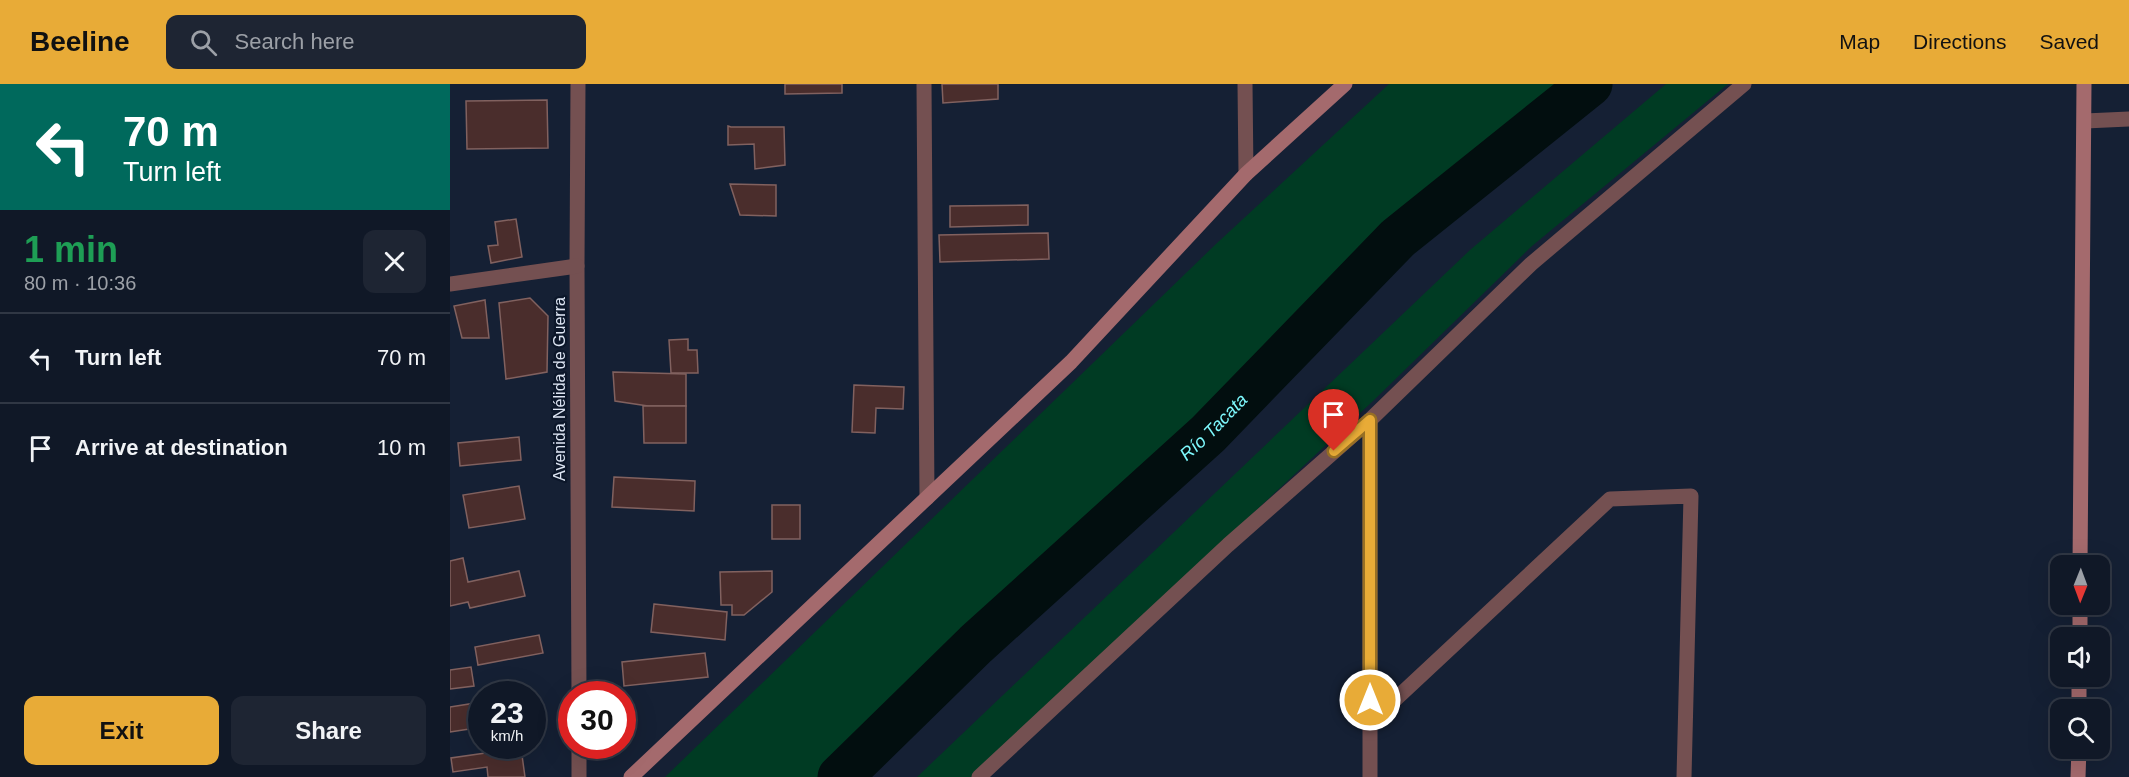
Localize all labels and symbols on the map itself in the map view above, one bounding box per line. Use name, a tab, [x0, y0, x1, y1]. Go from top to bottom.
street label: Avenida Nélida de Guerra	[551, 297, 568, 481]
pin	[1308, 389, 1359, 451]
water label: Río Tacata	[1176, 390, 1251, 464]
north arrow	[2050, 555, 2110, 615]
position arrow	[1338, 668, 1402, 732]
speed limit sign: 30	[558, 681, 636, 759]

